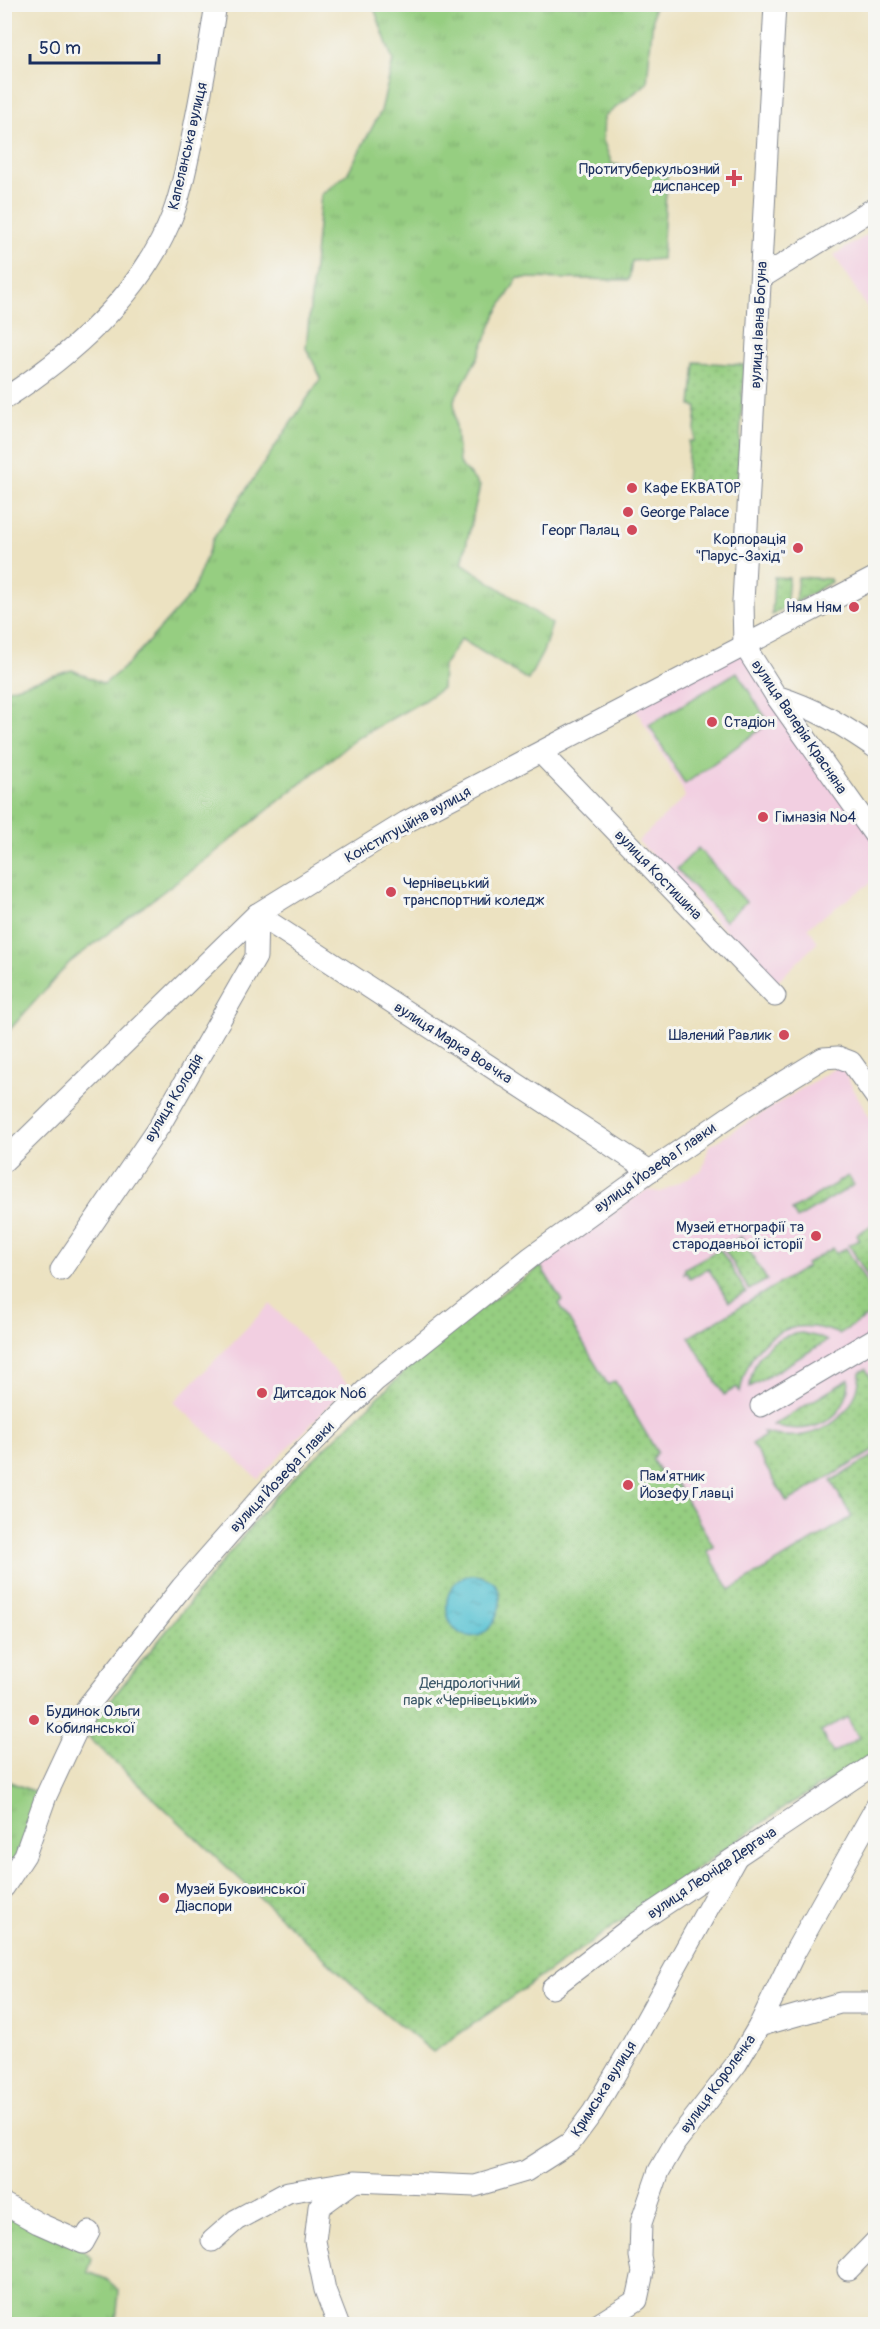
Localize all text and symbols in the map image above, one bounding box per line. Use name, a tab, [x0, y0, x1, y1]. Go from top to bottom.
scale bar	[30, 27, 159, 65]
text: 50 m	[39, 37, 81, 60]
street label: Капеланська вулиця	[164, 80, 212, 212]
place label: Протитуберкульозний диспансер	[579, 160, 720, 196]
marker: Протитуберкульозний диспансер	[725, 169, 743, 187]
street label: вулиця Івана Богуна	[746, 261, 772, 389]
place label: Кафе ЕКВАТОР	[644, 479, 741, 498]
marker: Кафе ЕКВАТОР	[625, 481, 639, 495]
place label: George Palace	[640, 503, 730, 522]
marker: George Palace	[621, 505, 635, 519]
place label: Георг Палац	[542, 521, 620, 540]
marker: Георг Палац	[625, 523, 639, 537]
place label: Корпорацiя "Парус-Захiд"	[695, 530, 786, 566]
marker: Корпорацiя "Парус-Захiд"	[791, 541, 805, 555]
place label: Ням Ням	[786, 598, 842, 617]
marker: Ням Ням	[847, 600, 861, 614]
street label: вулиця Валерія Красняна	[747, 656, 851, 798]
place label: Стадіон	[724, 713, 775, 732]
marker: Стадіон	[705, 715, 719, 729]
street label: Конституційна вулиця	[342, 782, 474, 868]
place label: Гімназія №4	[775, 808, 857, 827]
marker: Гімназія №4	[756, 810, 770, 824]
street label: вулиця Костишина	[610, 826, 706, 924]
place label: Чернівецький транспортний коледж	[403, 874, 545, 910]
marker: Чернівецький транспортний коледж	[384, 885, 398, 899]
street label: вулиця Марка Вовчка	[390, 998, 516, 1088]
place label: Шалений Равлик	[669, 1026, 772, 1045]
marker: Шалений Равлик	[777, 1028, 791, 1042]
street label: вулиця Колодія	[140, 1051, 208, 1145]
street label: вулиця Йозефа Главки	[590, 1119, 720, 1217]
place label: Музей етнографії та стародавньої історії	[673, 1218, 804, 1254]
marker: Музей етнографії та стародавньої історії	[809, 1229, 823, 1243]
place label: Дитсадок №6	[273, 1384, 367, 1403]
marker: Дитсадок №6	[255, 1386, 269, 1400]
street label: вулиця Йозефа Главки	[226, 1417, 338, 1536]
place label: Пам'ятник Йозефу Главці	[640, 1467, 734, 1503]
marker: Пам'ятник Йозефу Главці	[621, 1478, 635, 1492]
park label: Дендрологічний парк «Чернівецький»	[403, 1674, 537, 1710]
place label: Будинок Ольги Кобилянської	[46, 1702, 140, 1738]
marker: Будинок Ольги Кобилянської	[27, 1713, 41, 1727]
street label: вулиця Леоніда Дергача	[644, 1823, 780, 1923]
place label: Музей Буковинської Діаспори	[175, 1880, 306, 1916]
marker: Музей Буковинської Діаспори	[157, 1891, 171, 1905]
street label: вулиця Короленка	[676, 2031, 760, 2137]
street label: Кримська вулиця	[567, 2038, 641, 2140]

